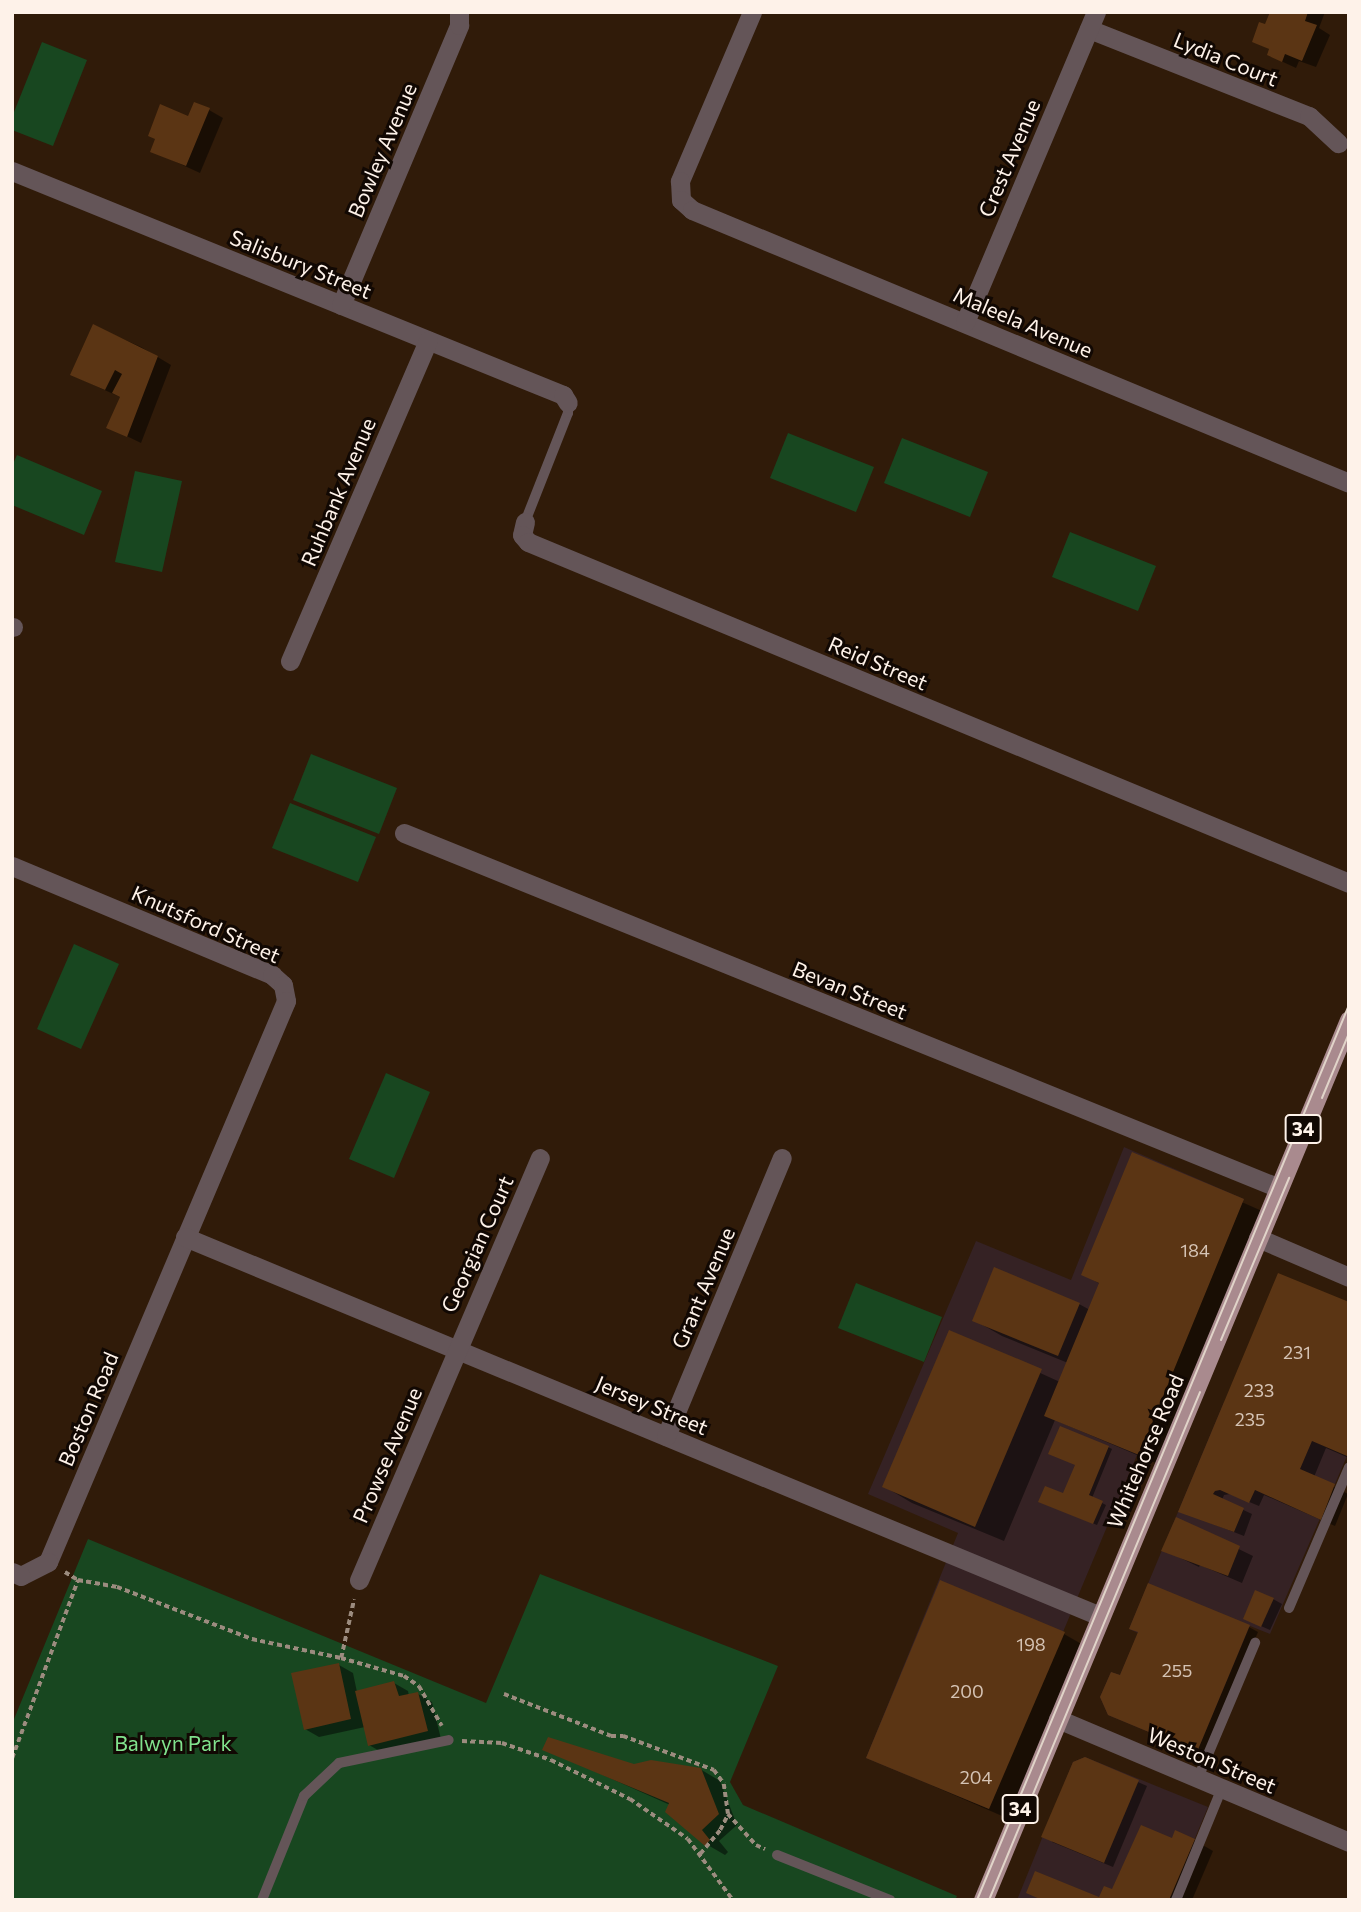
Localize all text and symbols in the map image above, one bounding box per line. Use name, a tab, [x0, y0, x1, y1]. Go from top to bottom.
street label: Lydia Court	[1170, 27, 1282, 91]
street label: Bowley Avenue	[342, 79, 422, 221]
street label: Crest Avenue	[973, 95, 1045, 221]
street label: Salisbury Street	[227, 224, 375, 304]
street label: Maleela Avenue	[950, 281, 1096, 363]
street label: Ruhbank Avenue	[295, 414, 381, 570]
street label: Reid Street	[825, 631, 931, 695]
street label: Knutsford Street	[128, 880, 284, 968]
street label: Bevan Street	[789, 956, 911, 1024]
road number: 34	[1284, 1114, 1322, 1144]
street label: Georgian Court	[436, 1172, 518, 1316]
street label: Grant Avenue	[666, 1224, 740, 1352]
house number: 184	[1180, 1239, 1210, 1261]
house number: 231	[1283, 1341, 1311, 1363]
street label: Boston Road	[53, 1348, 123, 1470]
street label: Jersey Street	[592, 1370, 712, 1440]
street label: Whitehorse Road	[1101, 1370, 1189, 1532]
house number: 233	[1244, 1379, 1274, 1401]
street label: Prowse Avenue	[347, 1383, 427, 1527]
house number: 235	[1235, 1408, 1265, 1430]
house number: 198	[1016, 1633, 1046, 1655]
house number: 255	[1162, 1659, 1192, 1681]
house number: 200	[950, 1680, 984, 1702]
street label: Weston Street	[1144, 1722, 1280, 1798]
park label: Balwyn Park	[114, 1730, 232, 1756]
house number: 204	[960, 1766, 992, 1788]
road number: 34	[1001, 1794, 1039, 1825]

